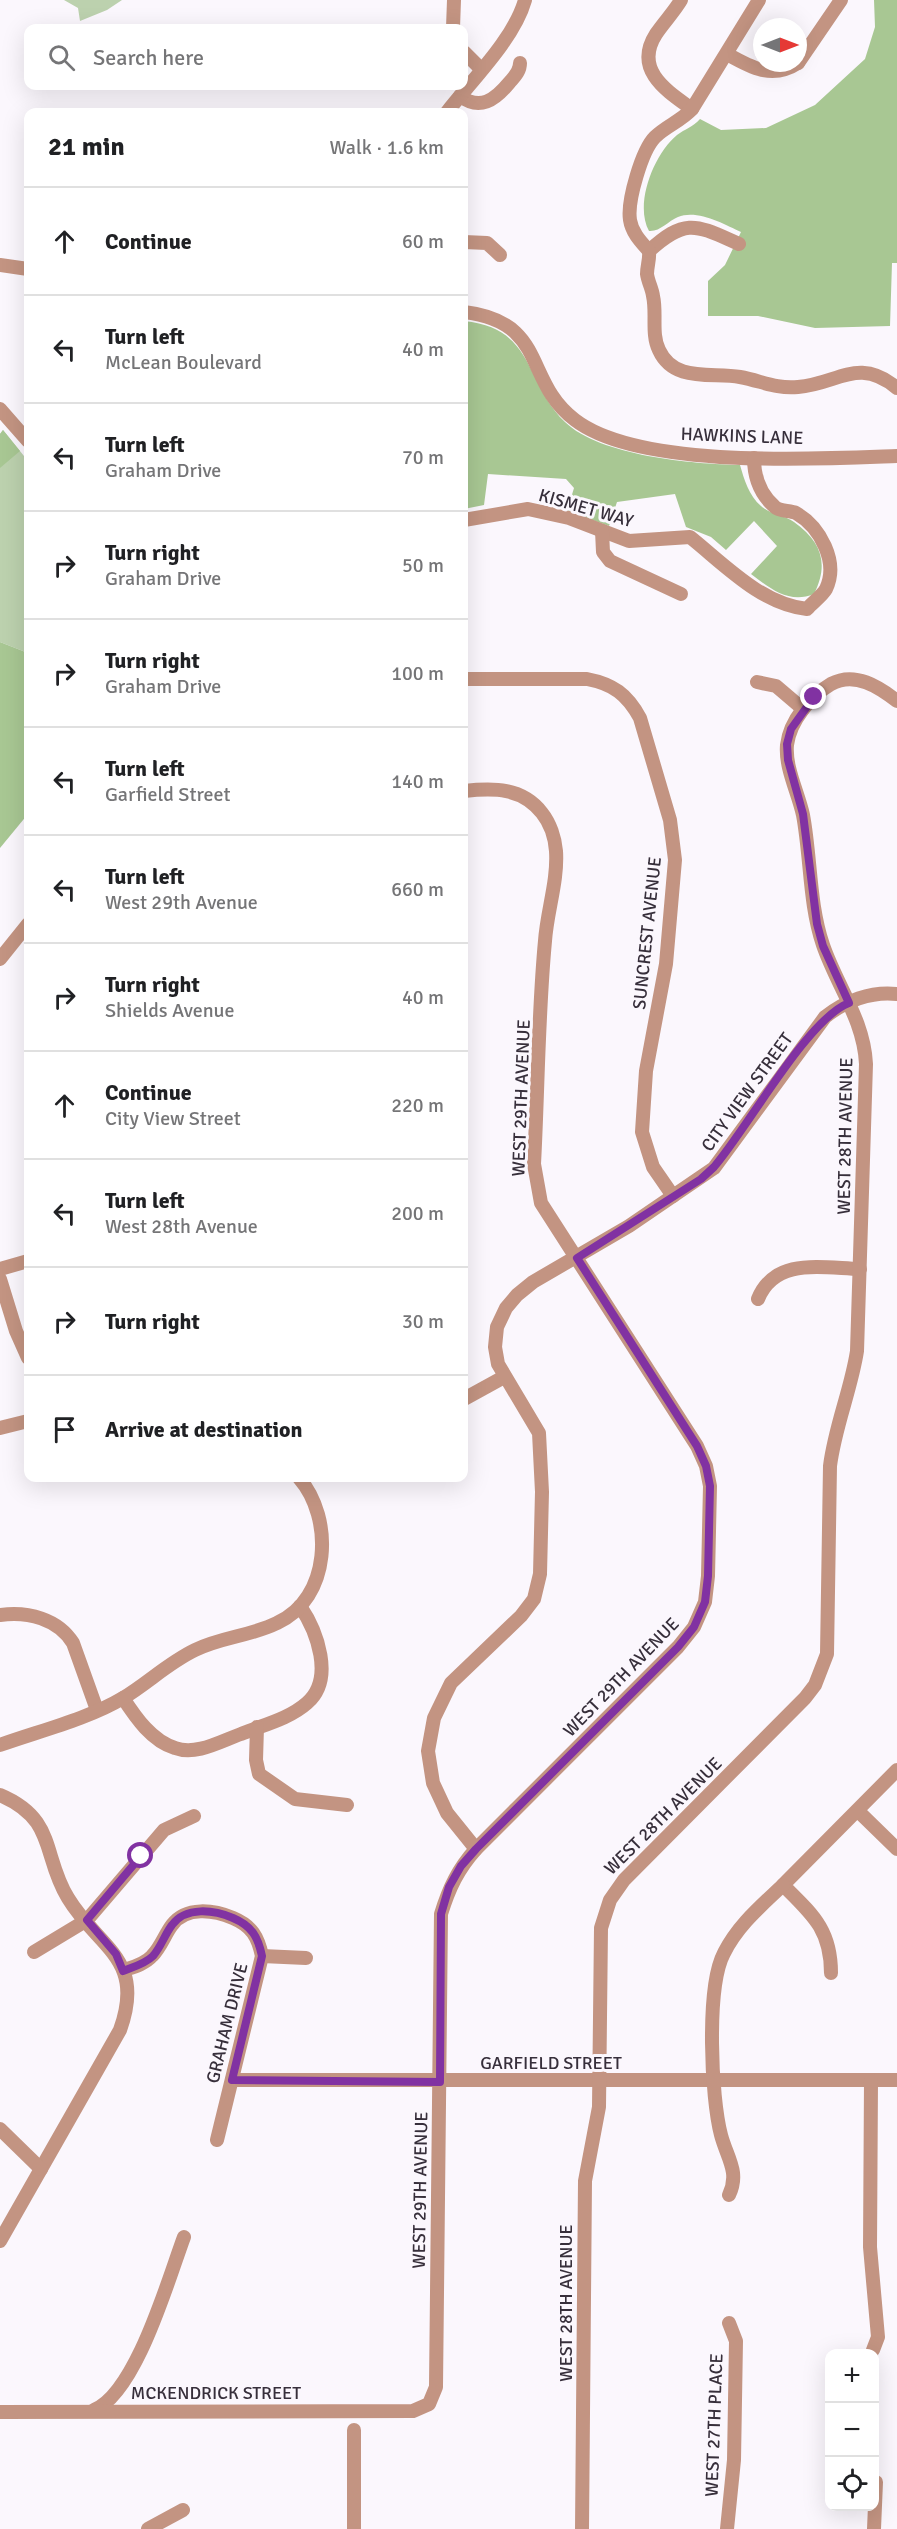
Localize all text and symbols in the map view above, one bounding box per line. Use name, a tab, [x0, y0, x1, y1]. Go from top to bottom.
north arrow	[753, 18, 807, 72]
search box	[24, 24, 468, 90]
icon: search	[45, 41, 78, 74]
text: Search here	[93, 44, 204, 71]
text: 21 min	[48, 131, 125, 163]
text: Walk · 1.6 km	[330, 135, 444, 160]
icon: ahead	[48, 225, 81, 258]
text: Continue	[105, 228, 192, 255]
text: 60 m	[402, 229, 444, 254]
text: Turn left	[105, 323, 185, 350]
icon: left	[48, 333, 81, 366]
text: 40 m	[402, 337, 444, 362]
text: McLean Boulevard	[105, 350, 262, 375]
street label: HAWKINS LANE	[680, 423, 804, 449]
text: Turn left	[105, 431, 185, 458]
icon: left	[48, 441, 81, 474]
text: 70 m	[402, 445, 444, 470]
text: Graham Drive	[105, 458, 221, 483]
street label: KISMET WAY	[536, 484, 636, 532]
text: Turn right	[105, 539, 200, 566]
icon: right	[48, 549, 81, 582]
text: 50 m	[402, 553, 444, 578]
text: Graham Drive	[105, 566, 221, 591]
text: Turn right	[105, 647, 200, 674]
icon: right	[48, 657, 81, 690]
text: 100 m	[391, 661, 444, 686]
text: Graham Drive	[105, 674, 221, 699]
route end	[800, 683, 826, 709]
text: Turn left	[105, 755, 185, 782]
icon: left	[48, 765, 81, 798]
text: 140 m	[391, 769, 444, 794]
text: Garfield Street	[105, 782, 230, 807]
street label: SUNCREST AVENUE	[628, 855, 666, 1011]
text: Turn left	[105, 863, 185, 890]
icon: left	[48, 873, 81, 906]
text: 660 m	[391, 877, 444, 902]
text: West 29th Avenue	[105, 890, 258, 915]
text: Turn right	[105, 971, 200, 998]
icon: right	[48, 981, 81, 1014]
text: 40 m	[402, 985, 444, 1010]
text: Shields Avenue	[105, 998, 235, 1023]
street label: WEST 29TH AVENUE	[507, 1019, 535, 1177]
street label: CITY VIEW STREET	[697, 1028, 798, 1156]
street label: WEST 28TH AVENUE	[833, 1057, 857, 1215]
text: Continue	[105, 1079, 192, 1106]
icon: ahead	[48, 1089, 81, 1122]
text: 220 m	[391, 1093, 444, 1118]
text: City View Street	[105, 1106, 241, 1131]
text: Turn left	[105, 1187, 185, 1214]
icon: left	[48, 1197, 81, 1230]
text: 200 m	[391, 1201, 444, 1226]
text: West 28th Avenue	[105, 1214, 258, 1239]
icon: right	[48, 1305, 81, 1338]
text: Turn right	[105, 1308, 200, 1335]
text: 30 m	[402, 1309, 444, 1334]
icon: arrive	[48, 1413, 81, 1446]
text: Arrive at destination	[105, 1416, 302, 1443]
street label: WEST 29TH AVENUE	[558, 1613, 684, 1741]
street label: WEST 28TH AVENUE	[600, 1753, 726, 1879]
route start	[127, 1842, 153, 1868]
street label: GRAHAM DRIVE	[201, 1961, 253, 2085]
street label: GARFIELD STREET	[480, 2052, 622, 2074]
street label: WEST 29TH AVENUE	[408, 2111, 432, 2269]
street label: WEST 28TH AVENUE	[555, 2224, 577, 2382]
map controls	[825, 2349, 879, 2511]
button: +	[825, 2349, 879, 2403]
street label: WEST 27TH PLACE	[701, 2353, 727, 2497]
street label: MCKENDRICK STREET	[131, 2382, 301, 2404]
button: −	[825, 2403, 879, 2457]
button: locate	[825, 2457, 879, 2511]

